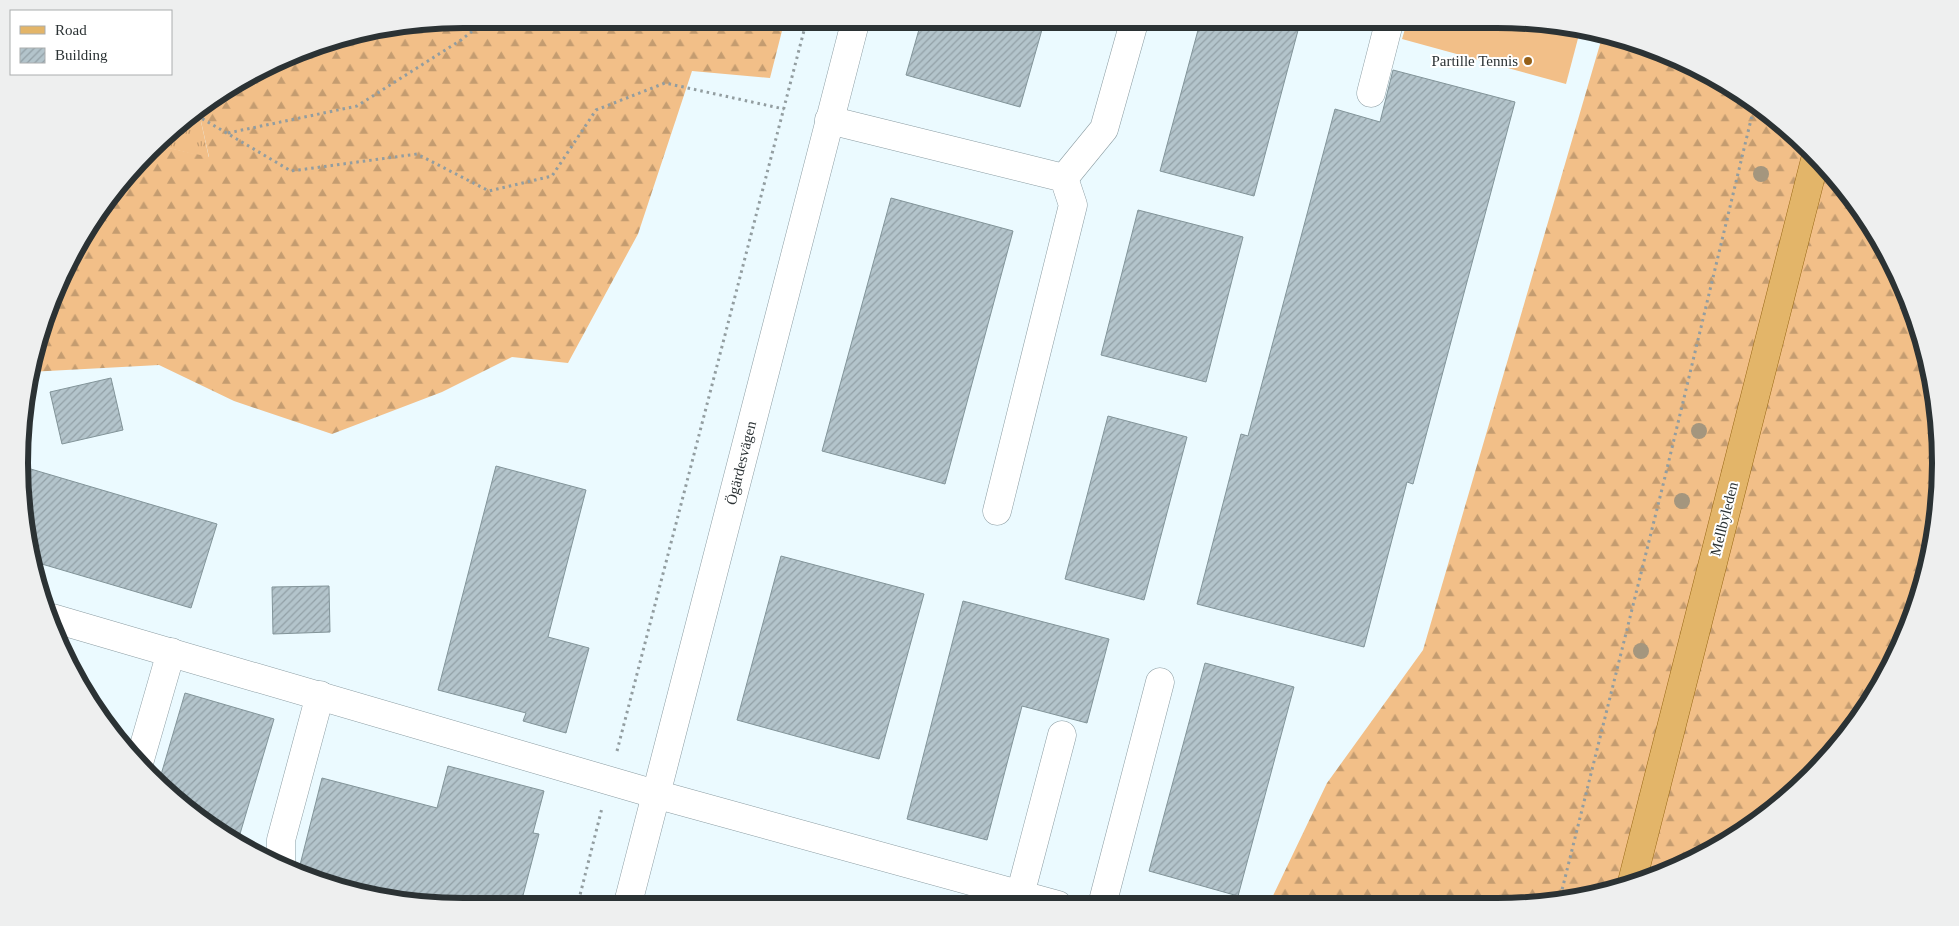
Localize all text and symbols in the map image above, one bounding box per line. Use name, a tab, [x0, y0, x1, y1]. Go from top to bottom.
legend	[10, 10, 172, 75]
text: Road	[55, 22, 87, 38]
text: Building	[55, 47, 108, 63]
place label: Partille Tennis	[1431, 53, 1518, 69]
marker: Partille Tennis	[1522, 55, 1534, 67]
street label: Ögärdesvägen	[723, 419, 759, 507]
street label: Mellbyleden	[1707, 480, 1741, 558]

